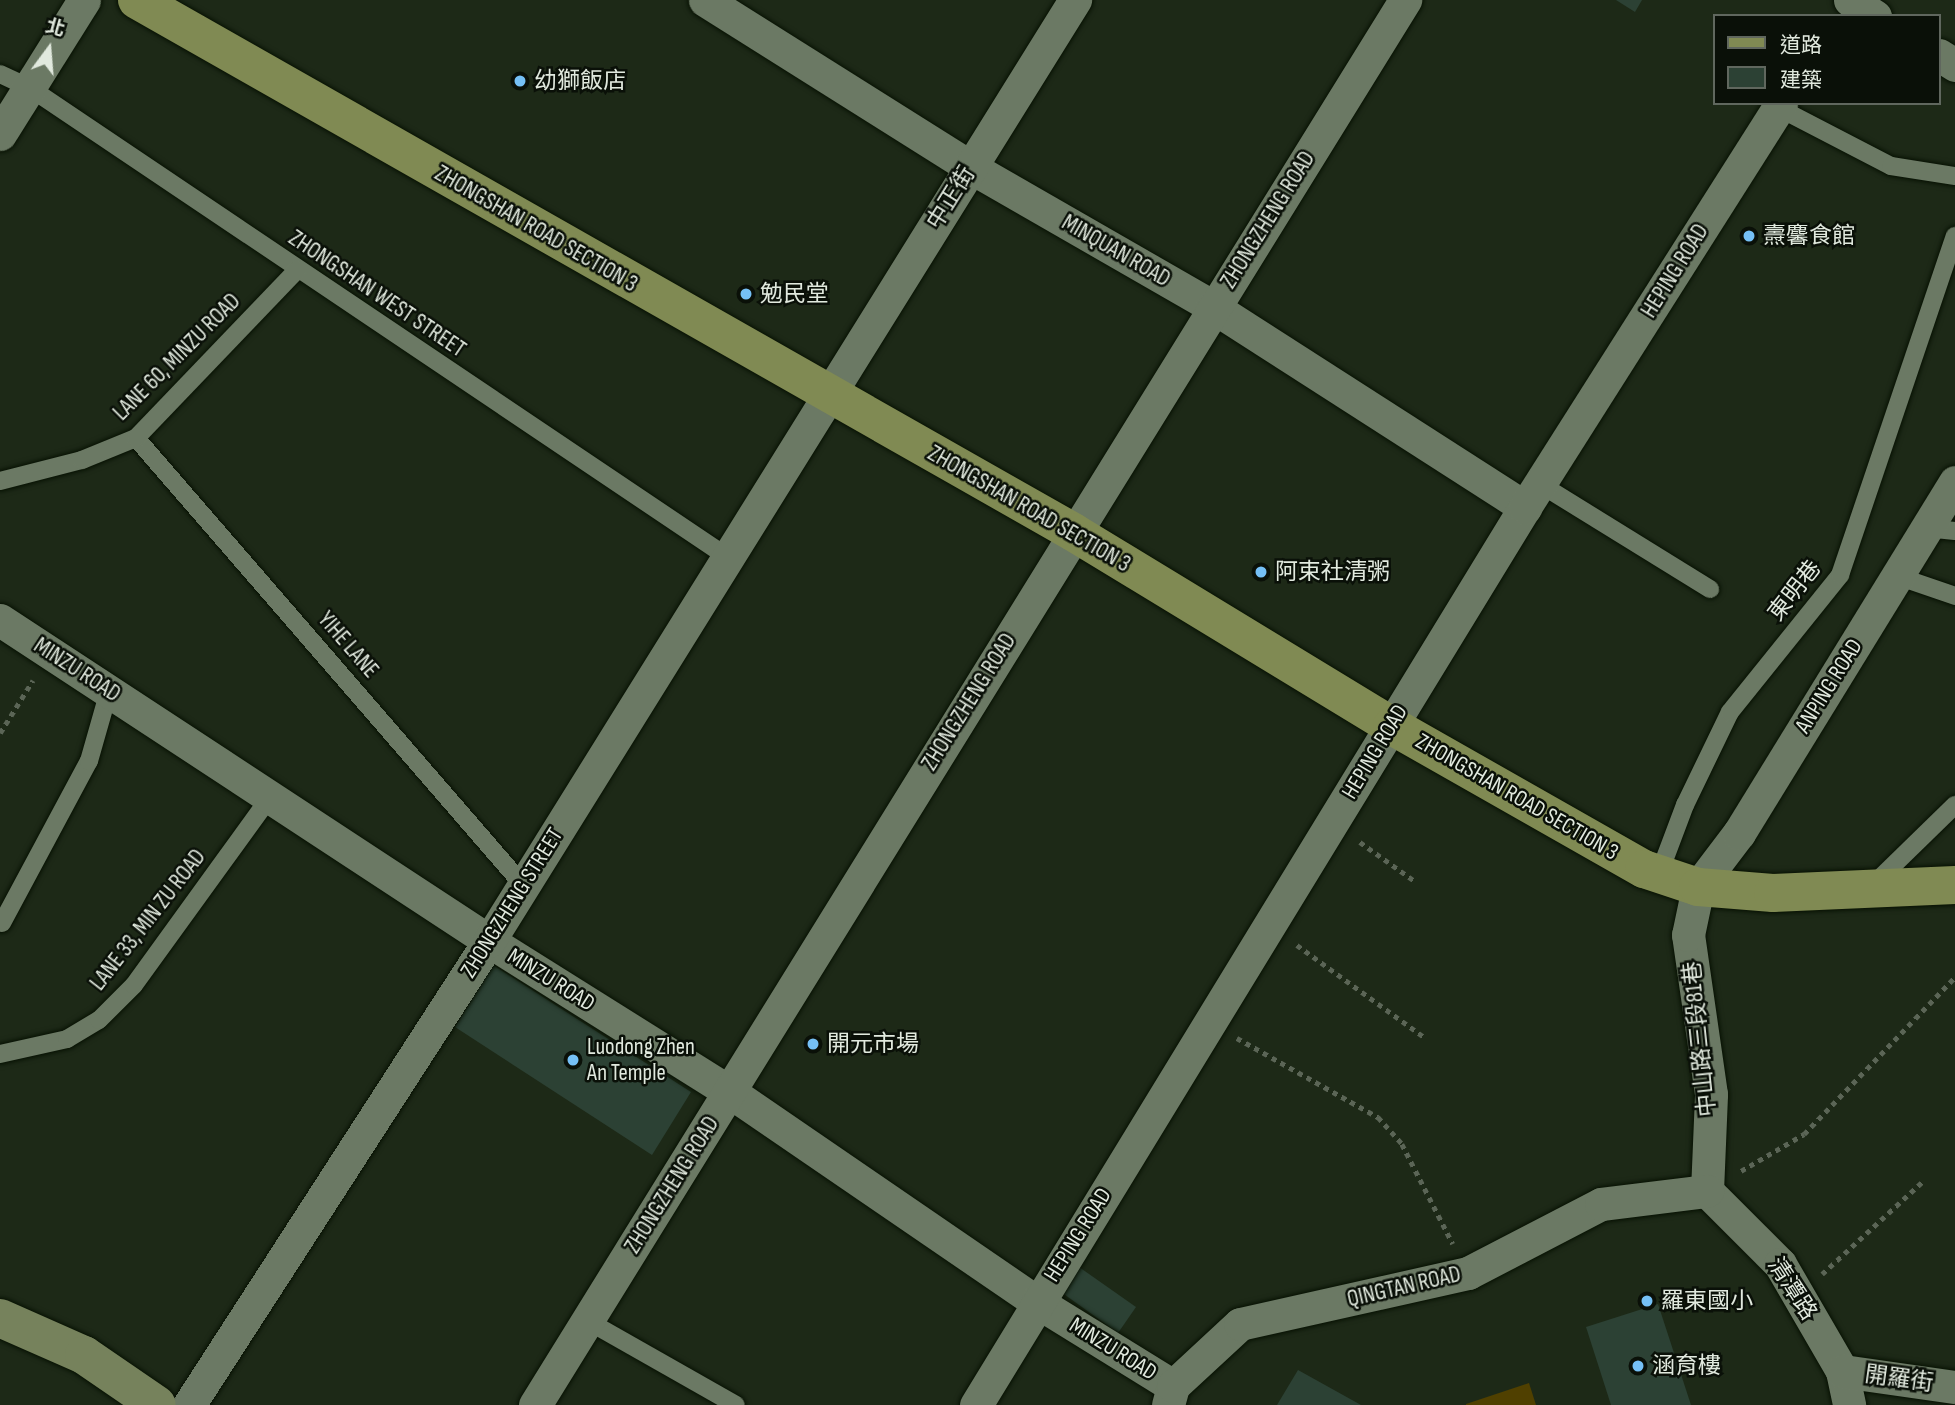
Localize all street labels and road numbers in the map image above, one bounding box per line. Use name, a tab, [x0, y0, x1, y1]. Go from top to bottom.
street label: ZHONGZHENG ROAD	[1215, 146, 1321, 294]
street label: ZHONGSHAN ROAD SECTION 3	[430, 160, 642, 298]
street label: 中正街	[921, 161, 981, 235]
street label: MINQUAN ROAD	[1057, 209, 1175, 293]
street label: HEPING ROAD	[1635, 219, 1715, 323]
street label: ZHONGSHAN WEST STREET	[283, 225, 471, 363]
street label: LANE 60, MINZU ROAD	[108, 288, 246, 426]
street label: ZHONGSHAN ROAD SECTION 3	[923, 440, 1135, 578]
street label: 東明巷	[1763, 555, 1827, 627]
street label: YIHE LANE	[312, 606, 384, 684]
street label: ZHONGZHENG ROAD	[916, 628, 1022, 776]
street label: MINZU ROAD	[29, 632, 125, 708]
street label: ANPING ROAD	[1789, 634, 1869, 738]
street label: HEPING ROAD	[1336, 700, 1414, 804]
street label: ZHONGSHAN ROAD SECTION 3	[1411, 728, 1623, 866]
street label: ZHONGZHENG STREET	[455, 823, 569, 983]
street label: LANE 33, MIN ZU ROAD	[84, 844, 212, 996]
street label: MINZU ROAD	[502, 942, 600, 1018]
street label: 中山路三段81巷	[1678, 960, 1722, 1118]
street label: ZHONGZHENG ROAD	[619, 1111, 725, 1259]
street label: HEPING ROAD	[1038, 1183, 1118, 1287]
street label: 清潭路	[1762, 1253, 1822, 1325]
street label: QINGTAN ROAD	[1345, 1261, 1463, 1313]
street label: MINZU ROAD	[1064, 1311, 1162, 1387]
street label: 開羅街	[1863, 1361, 1935, 1397]

